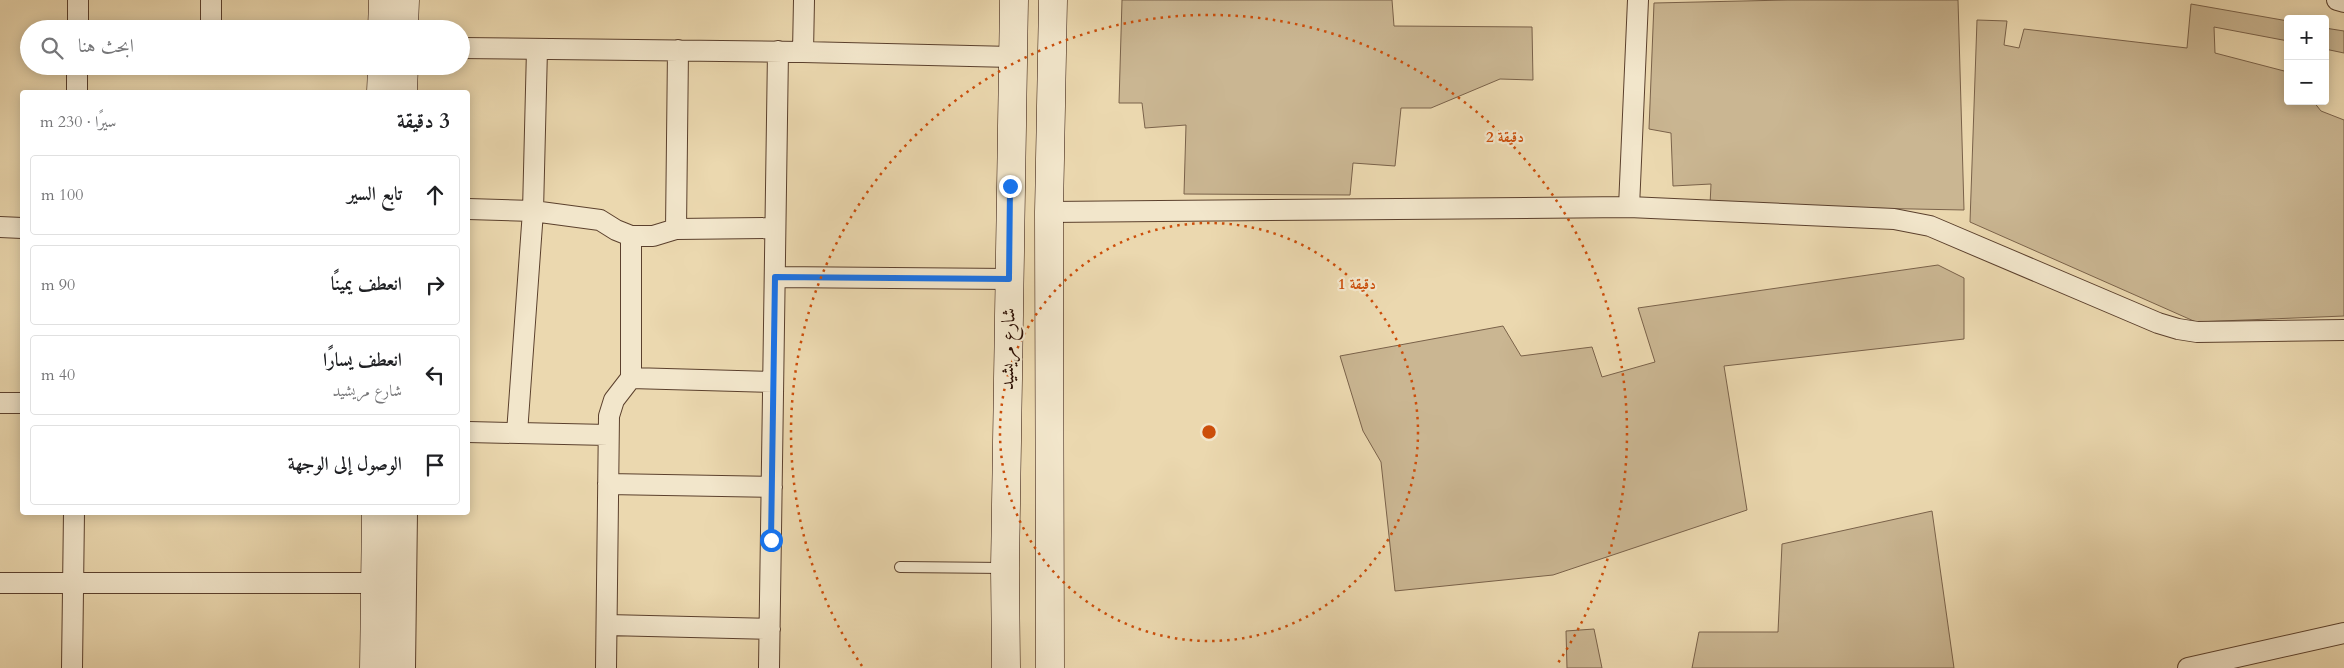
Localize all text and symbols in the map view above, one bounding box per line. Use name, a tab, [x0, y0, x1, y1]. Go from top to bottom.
map controls	[2284, 15, 2329, 105]
button: +	[2284, 15, 2329, 60]
search box	[20, 20, 470, 75]
text: ابحث هنا	[78, 33, 134, 59]
icon: search	[38, 34, 66, 62]
button: −	[2284, 60, 2329, 105]
text: 3 دقيقة	[397, 107, 450, 136]
text: سيرًا · 230 m	[40, 111, 116, 133]
text: 2 دقيقة	[1486, 127, 1524, 147]
route end	[999, 175, 1022, 198]
text: تابع السير	[347, 181, 402, 207]
icon: ahead	[421, 181, 449, 209]
text: 100 m	[41, 184, 83, 206]
text: انعطف يمينًا	[331, 271, 402, 297]
icon: right	[421, 271, 449, 299]
text: 90 m	[41, 274, 75, 296]
text: 1 دقيقة	[1338, 274, 1376, 294]
street label: شارع مريشيد	[994, 308, 1024, 390]
text: انعطف يسارًا	[323, 347, 402, 373]
icon: left	[421, 361, 449, 389]
text: 40 m	[41, 364, 75, 386]
text: شارع مريشيد	[333, 380, 402, 402]
centre of rings	[1200, 423, 1218, 441]
text: الوصول إلى الوجهة	[288, 451, 402, 477]
icon: arrive	[421, 451, 449, 479]
route start	[760, 529, 783, 552]

